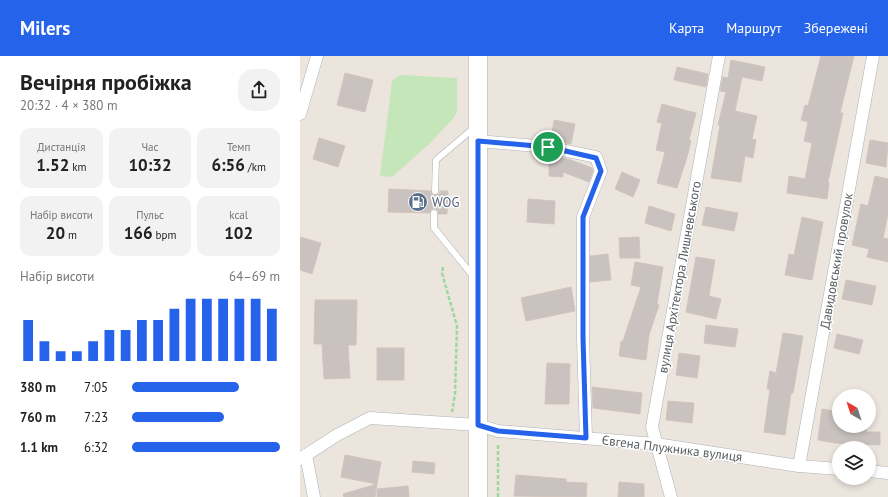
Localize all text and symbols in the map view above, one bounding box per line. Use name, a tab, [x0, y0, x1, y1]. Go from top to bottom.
text: Milers	[20, 16, 70, 40]
text: Карта	[669, 19, 704, 37]
text: Маршрут	[726, 19, 782, 37]
text: Збережені	[804, 19, 868, 37]
text: Вечірня пробіжка	[20, 68, 192, 96]
button: share	[238, 69, 280, 111]
text: 20:32 · 4 × 380 m	[20, 97, 117, 114]
pin	[531, 130, 565, 164]
icon: arrive	[537, 136, 559, 158]
text: Дистанція	[37, 140, 85, 154]
text: Час	[141, 140, 159, 154]
text: Темп	[227, 140, 250, 154]
text: 1.52	[36, 154, 69, 176]
text: 10:32	[128, 154, 172, 176]
text: 6:56	[211, 154, 245, 176]
text: km	[69, 160, 86, 174]
text: /km	[245, 160, 266, 174]
street label: вулиця Архітектора Лишневського	[654, 180, 705, 374]
fuel station icon: WOG	[407, 191, 429, 213]
street label: Давидовський провулок	[816, 191, 857, 331]
place label: WOG	[432, 194, 459, 211]
text: Набір висоти	[30, 208, 93, 222]
text: Пульс	[136, 208, 164, 222]
text: kcal	[229, 208, 248, 222]
text: 20	[46, 222, 65, 244]
text: 166	[124, 222, 153, 244]
text: 102	[224, 222, 253, 244]
text: m	[65, 228, 77, 242]
text: bpm	[153, 228, 176, 242]
text: Набір висоти	[20, 268, 94, 285]
text: 64–69 m	[229, 268, 280, 285]
text: 380 m	[20, 379, 56, 396]
text: 7:05	[84, 379, 108, 396]
north arrow	[832, 389, 876, 433]
map controls	[832, 389, 876, 485]
text: 760 m	[20, 409, 56, 426]
text: 7:23	[84, 409, 108, 426]
street label: Євгена Плужника вулиця	[601, 431, 743, 466]
text: 1.1 km	[20, 439, 58, 456]
text: 6:32	[84, 439, 108, 456]
button: layers	[832, 441, 876, 485]

